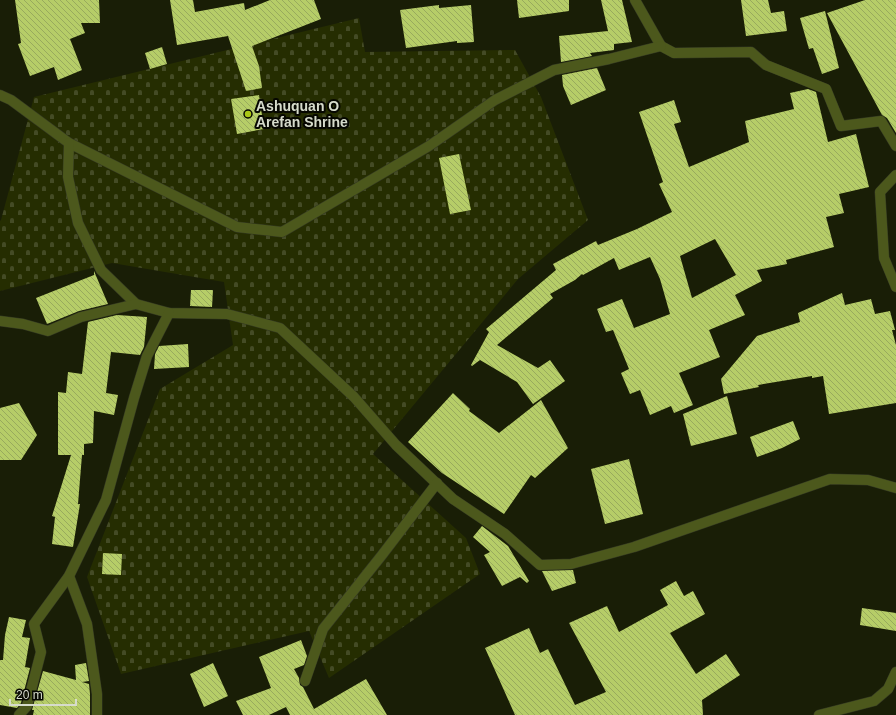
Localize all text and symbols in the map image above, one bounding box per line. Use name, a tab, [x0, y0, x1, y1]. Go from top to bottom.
place label: Ashuquan O Arefan Shrine	[256, 98, 348, 130]
marker: Ashuquan O Arefan Shrine	[243, 109, 253, 119]
scale bar	[10, 681, 76, 707]
text: 20 m	[16, 688, 43, 702]

